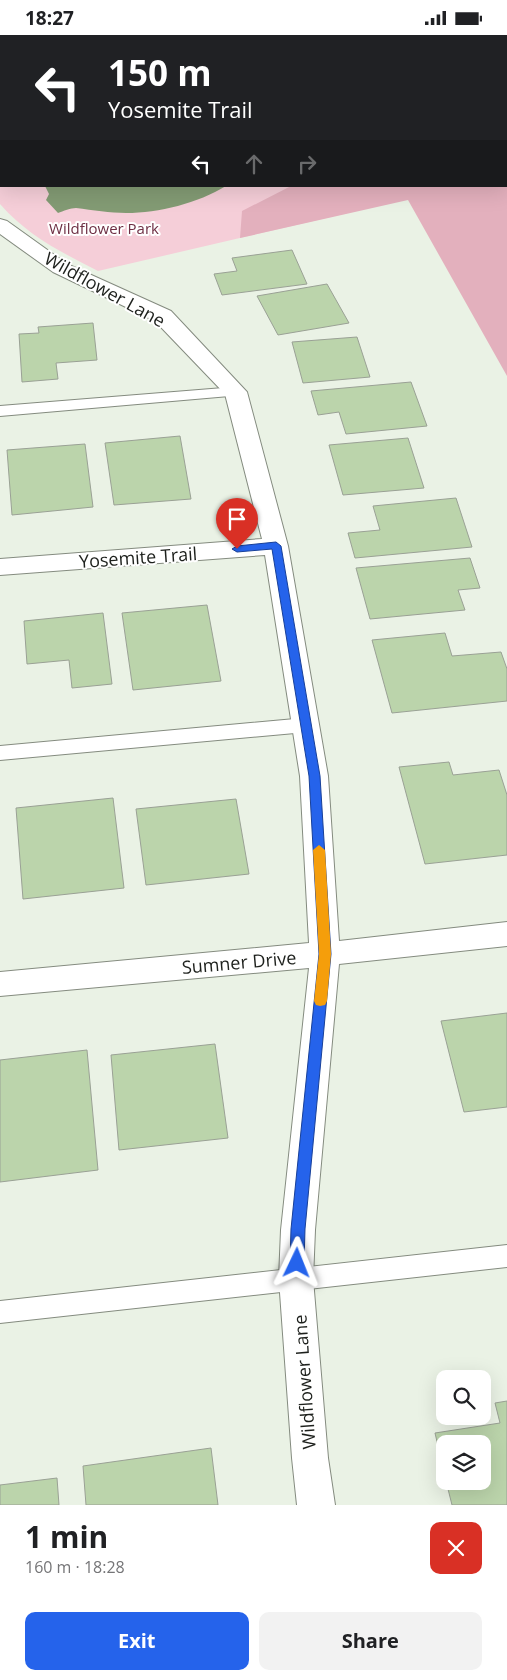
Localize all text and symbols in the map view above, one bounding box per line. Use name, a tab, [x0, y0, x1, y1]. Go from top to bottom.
text: 18:27	[25, 5, 74, 31]
text: 150 m	[108, 49, 212, 96]
icon: left	[25, 55, 90, 120]
text: Yosemite Trail	[108, 94, 253, 124]
icon: left	[187, 150, 215, 178]
icon: ahead	[240, 150, 268, 178]
icon: right	[293, 150, 321, 178]
park label: Wildflower Park	[49, 218, 159, 238]
street label: Wildflower Lane	[40, 246, 170, 332]
pin	[216, 498, 258, 549]
icon: arrive	[223, 505, 251, 533]
street label: Yosemite Trail	[78, 541, 198, 573]
street label: Sumner Drive	[181, 945, 297, 979]
position arrow	[270, 1236, 322, 1288]
street label: Wildflower Lane	[287, 1314, 321, 1450]
map controls	[436, 1370, 491, 1490]
button: search	[436, 1370, 491, 1425]
button: layers	[436, 1435, 491, 1490]
text: 1 min	[25, 1516, 108, 1557]
button: close	[430, 1522, 482, 1574]
text: 160 m · 18:28	[25, 1556, 125, 1578]
button: Exit	[25, 1612, 249, 1670]
button: Share	[259, 1612, 482, 1670]

